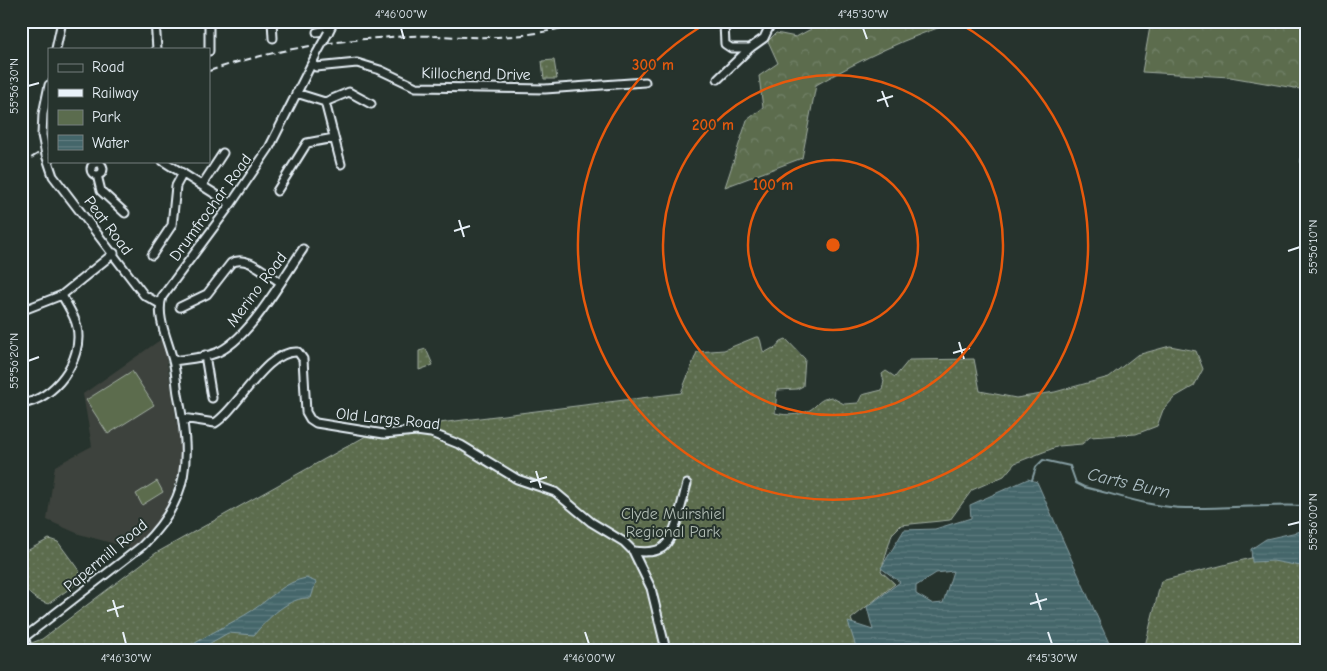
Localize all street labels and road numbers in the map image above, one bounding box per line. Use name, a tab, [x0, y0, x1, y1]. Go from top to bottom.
street label: Killochend Drive	[421, 64, 531, 84]
street label: Drumfrochar Road	[166, 151, 256, 265]
street label: Peat Road	[80, 193, 136, 259]
street label: Merino Road	[223, 249, 291, 330]
street label: Old Largs Road	[335, 405, 441, 433]
street label: Papermill Road	[60, 516, 151, 596]

